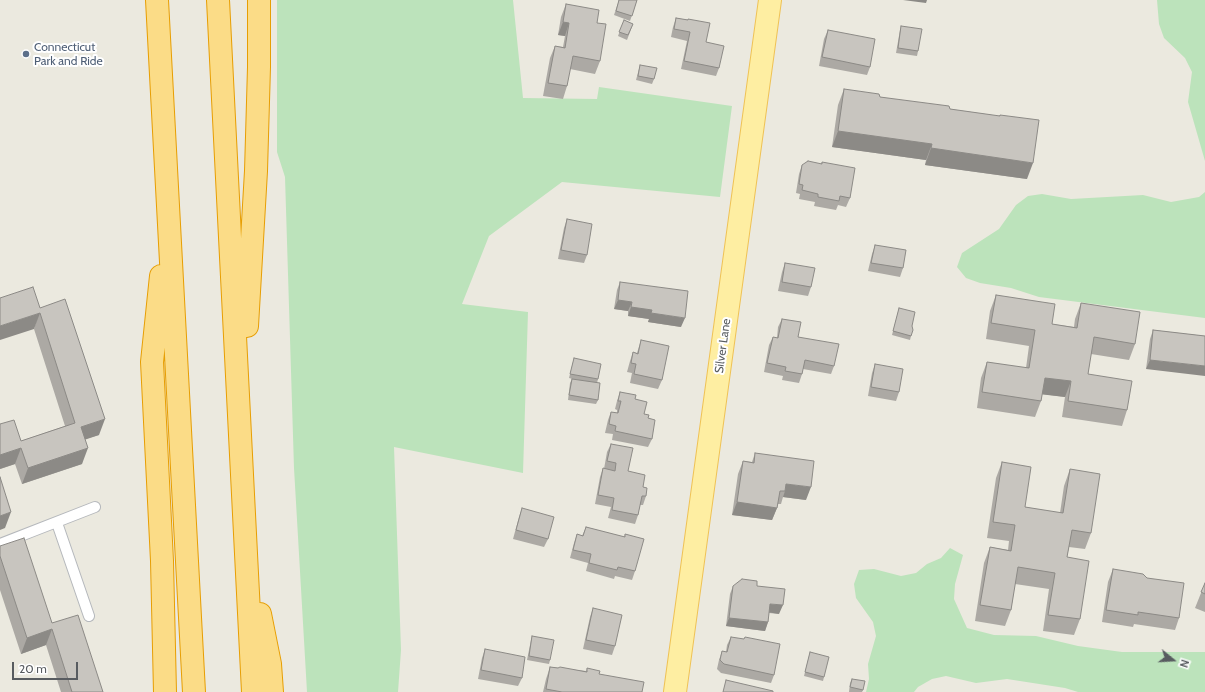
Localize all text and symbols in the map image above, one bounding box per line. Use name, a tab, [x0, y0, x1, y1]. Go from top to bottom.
place label: Connecticut Park and Ride	[34, 40, 103, 68]
marker: Connecticut Park and Ride	[21, 49, 31, 59]
street label: Silver Lane	[712, 318, 734, 374]
north arrow	[1153, 640, 1193, 680]
scale bar	[14, 654, 80, 680]
text: N	[1177, 658, 1192, 670]
text: 20 m	[19, 661, 47, 676]

